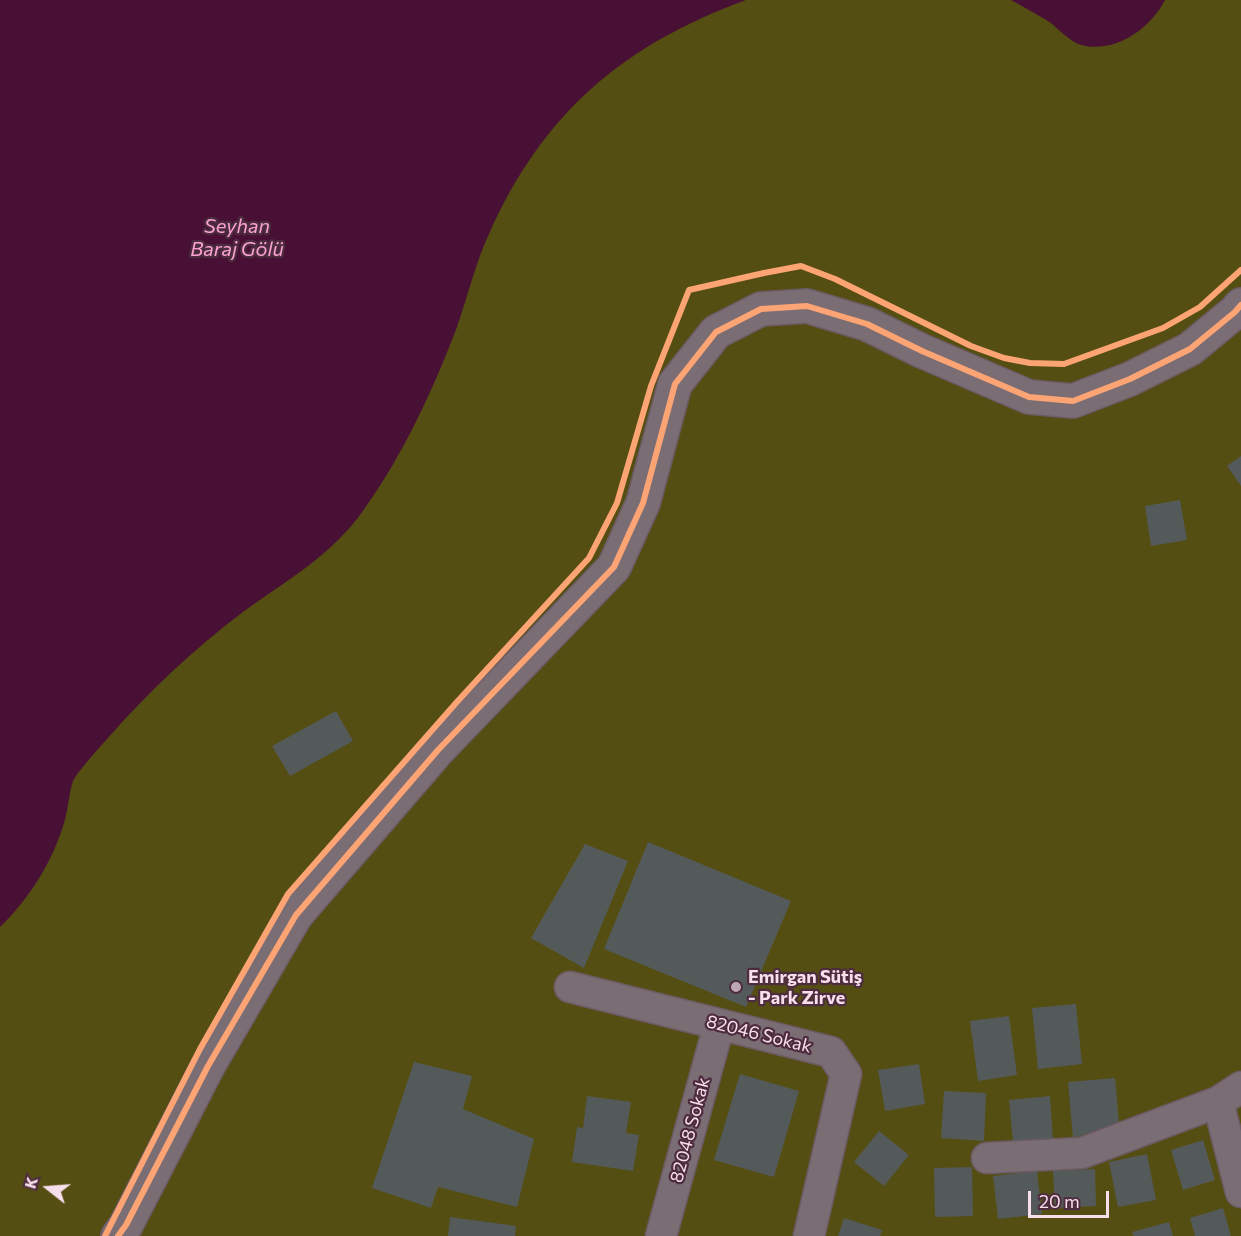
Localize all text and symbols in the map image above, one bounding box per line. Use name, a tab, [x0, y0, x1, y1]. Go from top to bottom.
water label: Seyhan Baraj Gölü	[190, 214, 284, 261]
place label: Emirgan Sütiş - Park Zirve	[748, 966, 862, 1008]
marker: Emirgan Sütiş - Park Zirve	[729, 980, 743, 994]
street label: 82046 Sokak	[704, 1010, 814, 1058]
street label: 82048 Sokak	[666, 1075, 714, 1185]
north arrow	[18, 1158, 78, 1218]
text: K	[20, 1174, 41, 1191]
scale bar	[1031, 1179, 1112, 1217]
text: 20 m	[1039, 1190, 1080, 1212]

